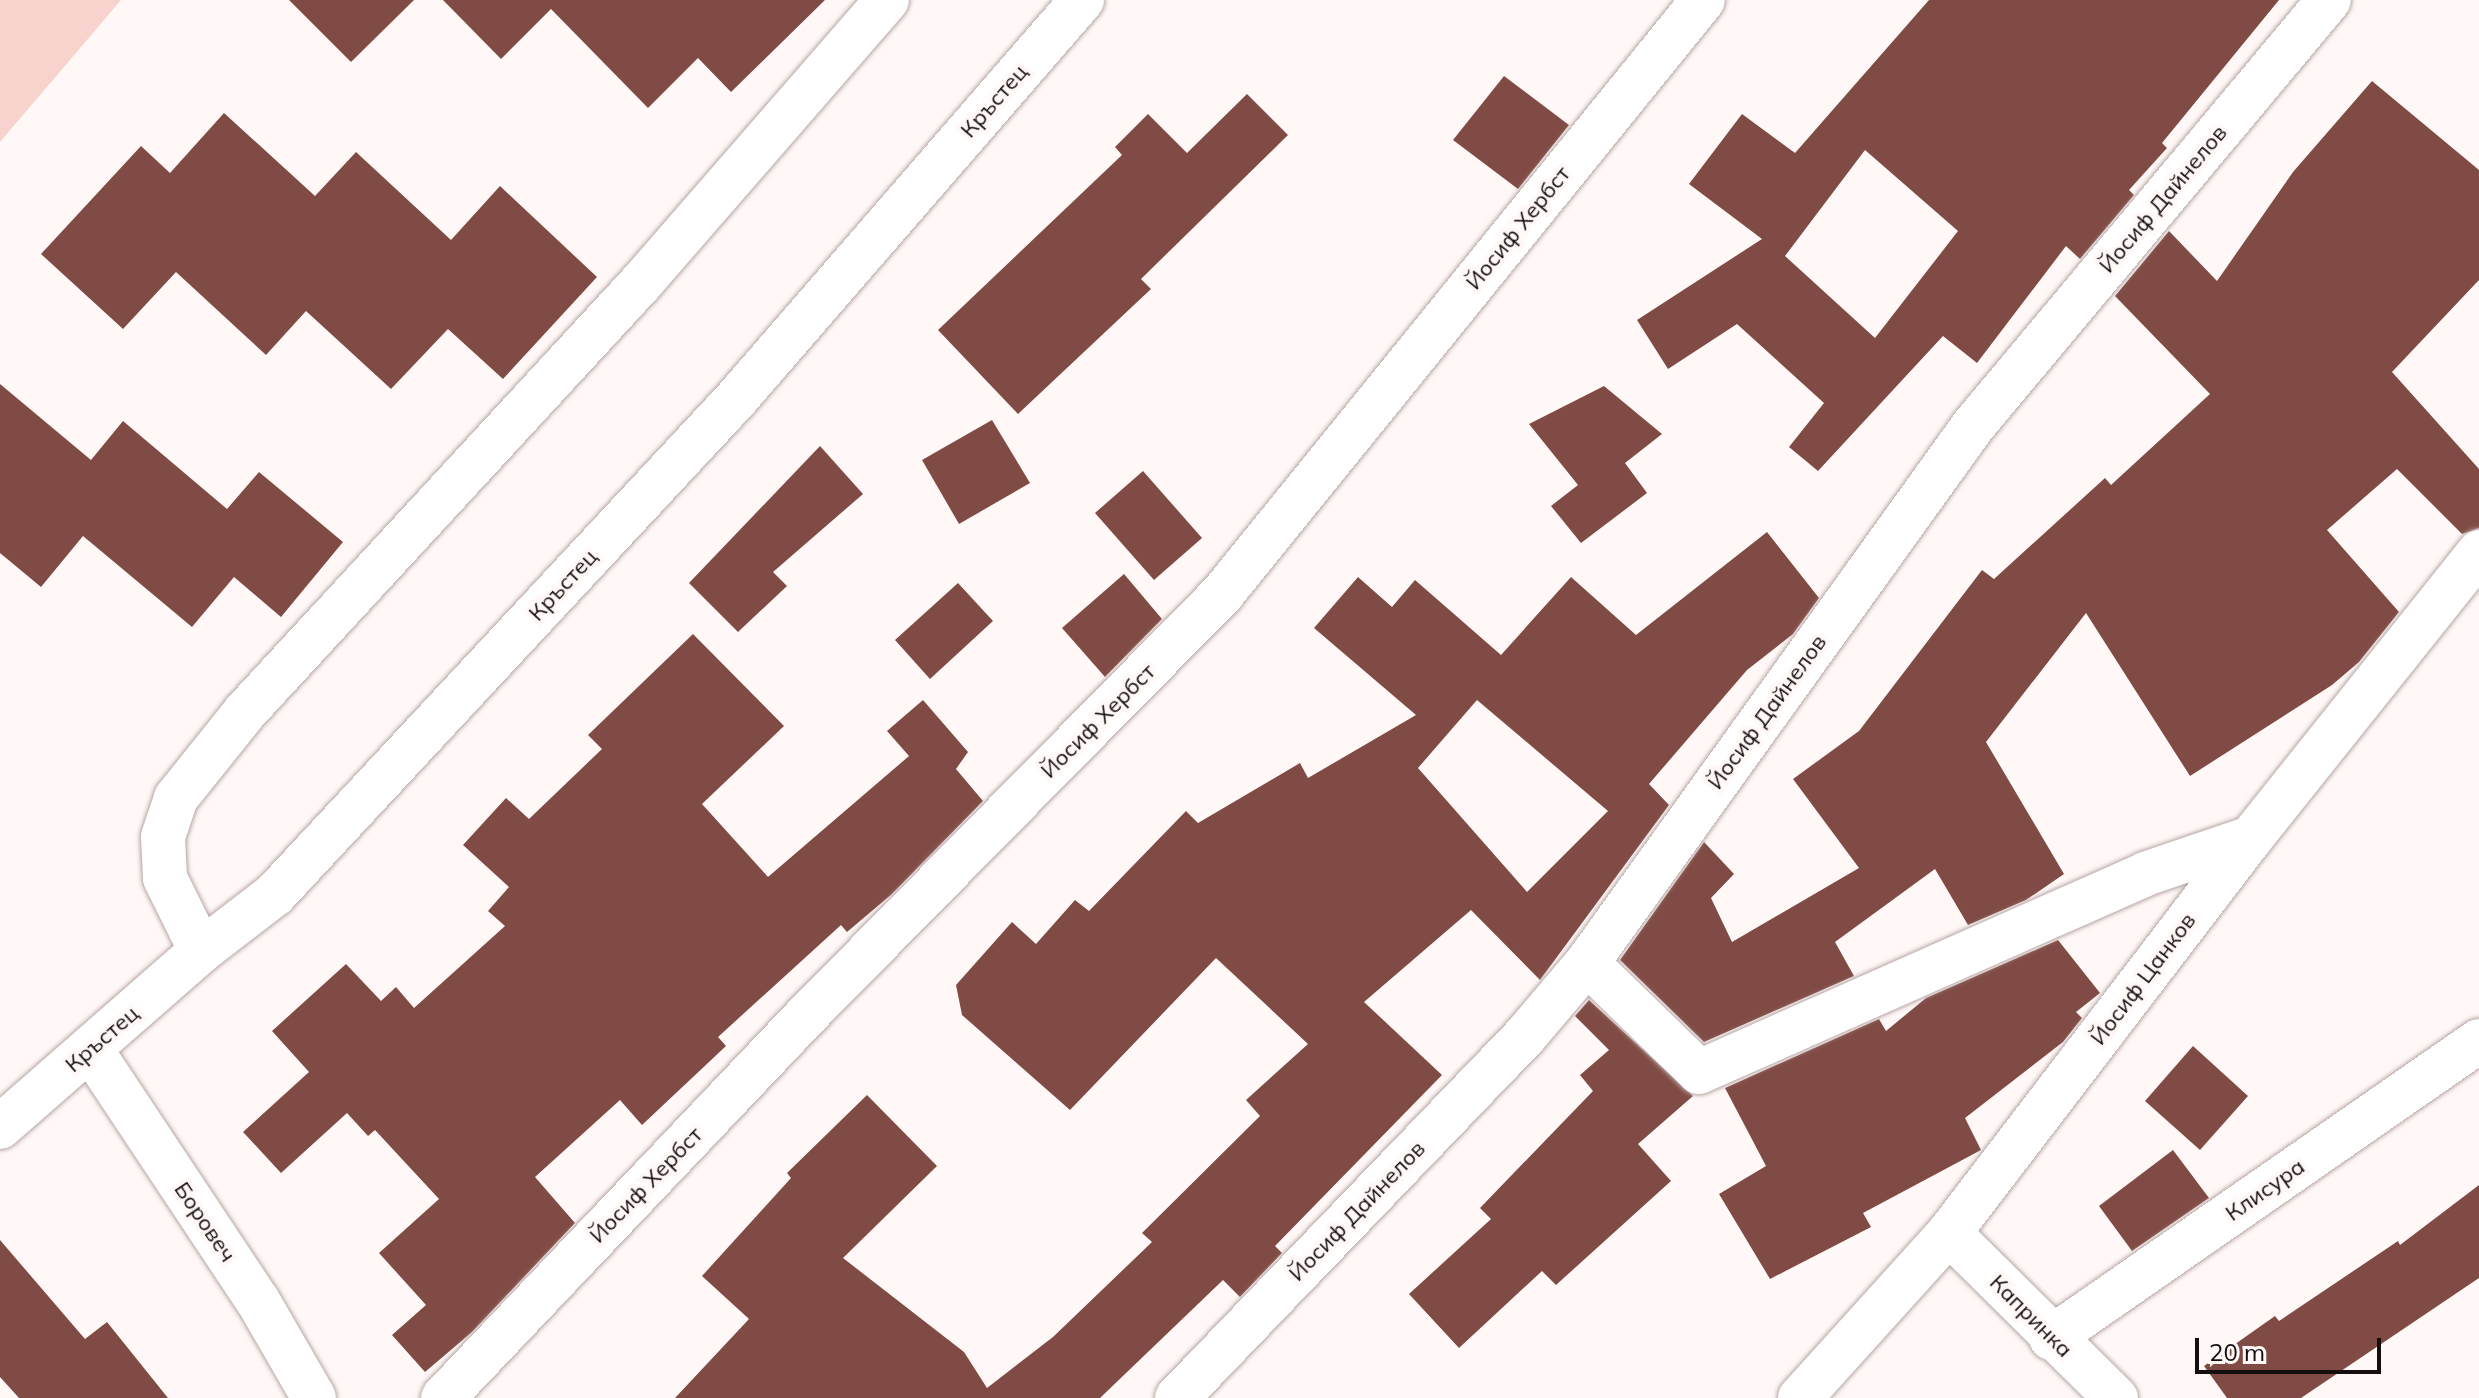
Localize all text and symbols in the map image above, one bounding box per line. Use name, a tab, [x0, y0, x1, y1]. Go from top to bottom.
street label: Кръстец	[955, 59, 1033, 143]
street label: Йосиф Дайнелов	[2094, 120, 2232, 278]
street label: Йосиф Хербст	[1460, 161, 1576, 295]
street label: Кръстец	[523, 544, 603, 626]
street label: Йосиф Дайнелов	[1702, 630, 1832, 794]
street label: Йосиф Хербст	[1035, 658, 1161, 784]
street label: Йосиф Цанков	[2085, 908, 2201, 1050]
street label: Кръстец	[60, 1000, 144, 1078]
street label: Йосиф Хербст	[584, 1122, 708, 1248]
street label: Йосиф Дайнелов	[1283, 1135, 1431, 1287]
street label: Клисура	[2220, 1153, 2310, 1227]
street label: Боровеч	[169, 1177, 241, 1267]
street label: Капринка	[1984, 1269, 2078, 1363]
scale bar	[2199, 1322, 2385, 1372]
text: 20 m	[2209, 1337, 2265, 1367]

